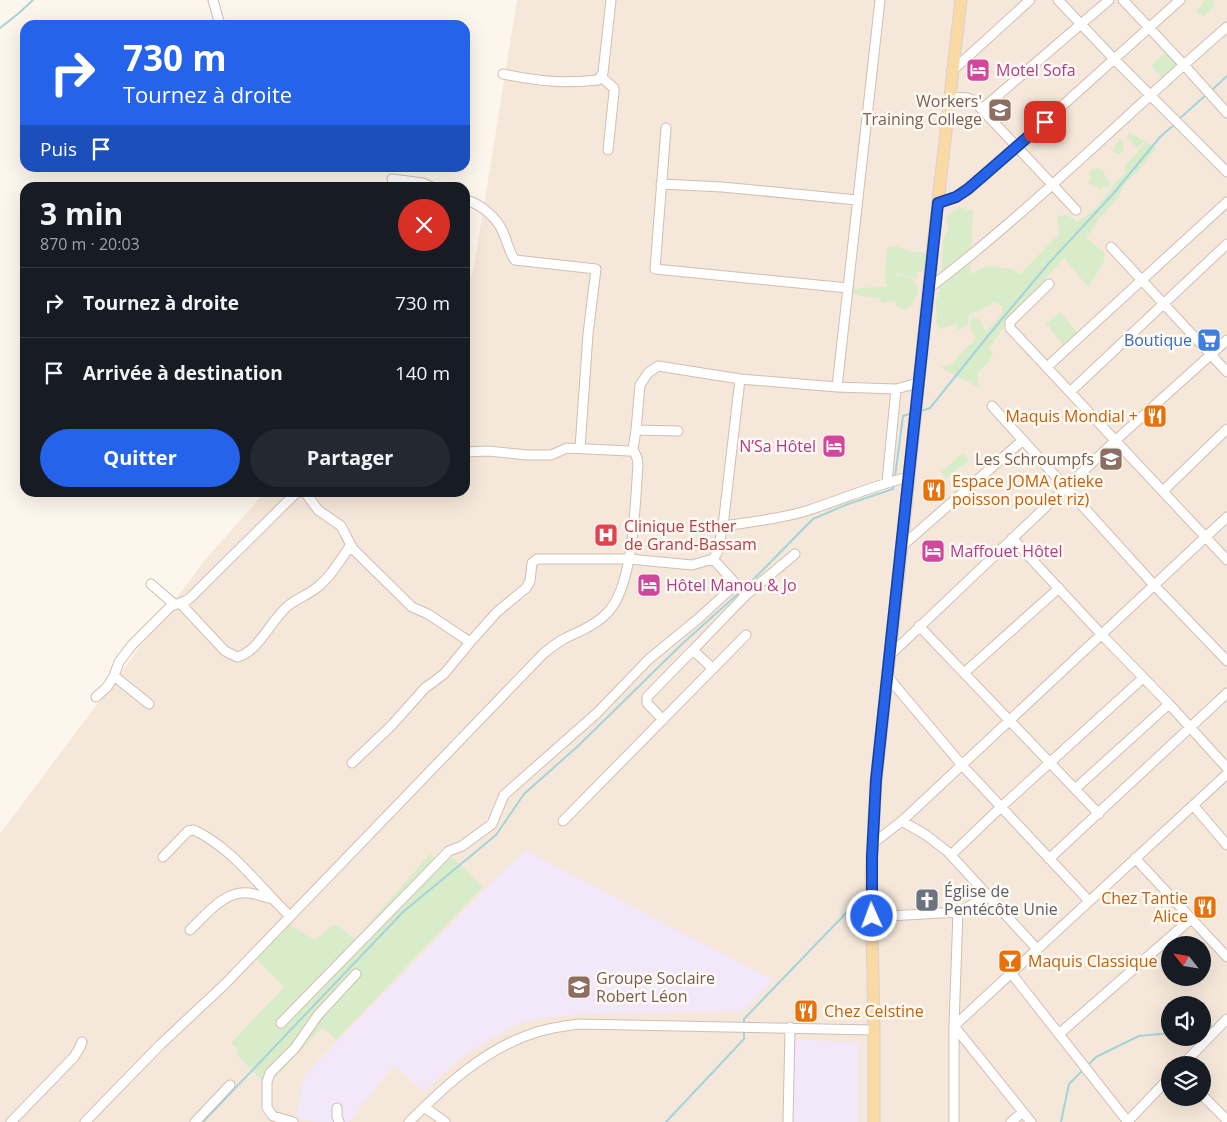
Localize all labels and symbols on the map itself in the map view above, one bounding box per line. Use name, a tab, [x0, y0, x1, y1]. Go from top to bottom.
hotel icon: Motel Sofa	[965, 57, 991, 83]
place label: Motel Sofa	[996, 59, 1076, 81]
place label: Workers' Training College	[863, 90, 982, 130]
school or university icon: Workers' Training College	[987, 97, 1013, 123]
pin	[1024, 101, 1066, 143]
supermarket icon: Boutique	[1196, 327, 1222, 353]
place label: Boutique	[1124, 329, 1192, 351]
restaurant icon: Maquis Mondial +	[1142, 403, 1168, 429]
place label: Maquis Mondial +	[1005, 405, 1138, 427]
hotel icon: N’Sa Hôtel	[821, 433, 847, 459]
place label: N’Sa Hôtel	[739, 435, 816, 457]
school or university icon: Les Schroumpfs	[1098, 446, 1124, 472]
place label: Les Schroumpfs	[975, 448, 1094, 470]
place label: Espace JOMA (atieke poisson poulet riz)	[952, 470, 1103, 510]
restaurant icon: Espace JOMA (atieke poisson poulet riz)	[921, 477, 947, 503]
place label: Clinique Esther de Grand-Bassam	[624, 515, 757, 555]
hospital icon: Clinique Esther de Grand-Bassam	[593, 522, 619, 548]
hotel icon: Maffouet Hôtel	[920, 538, 946, 564]
place label: Maffouet Hôtel	[950, 540, 1062, 562]
hotel icon: Hôtel Manou & Jo	[636, 572, 662, 598]
place label: Hôtel Manou & Jo	[666, 574, 797, 596]
place label: Église de Pentécôte Unie	[944, 880, 1058, 920]
church icon: Église de Pentécôte Unie	[914, 887, 940, 913]
place label: Chez Tantie Alice	[1101, 887, 1188, 927]
position arrow	[845, 889, 897, 941]
restaurant icon: Chez Tantie Alice	[1192, 894, 1218, 920]
north arrow	[1161, 936, 1211, 986]
bar icon: Maquis Classique	[997, 948, 1023, 974]
place label: Maquis Classique	[1028, 950, 1158, 972]
place label: Groupe Soclaire Robert Léon	[596, 967, 715, 1007]
school or university icon: Groupe Soclaire Robert Léon	[566, 974, 592, 1000]
restaurant icon: Chez Celstine	[793, 998, 819, 1024]
place label: Chez Celstine	[824, 1000, 924, 1022]

